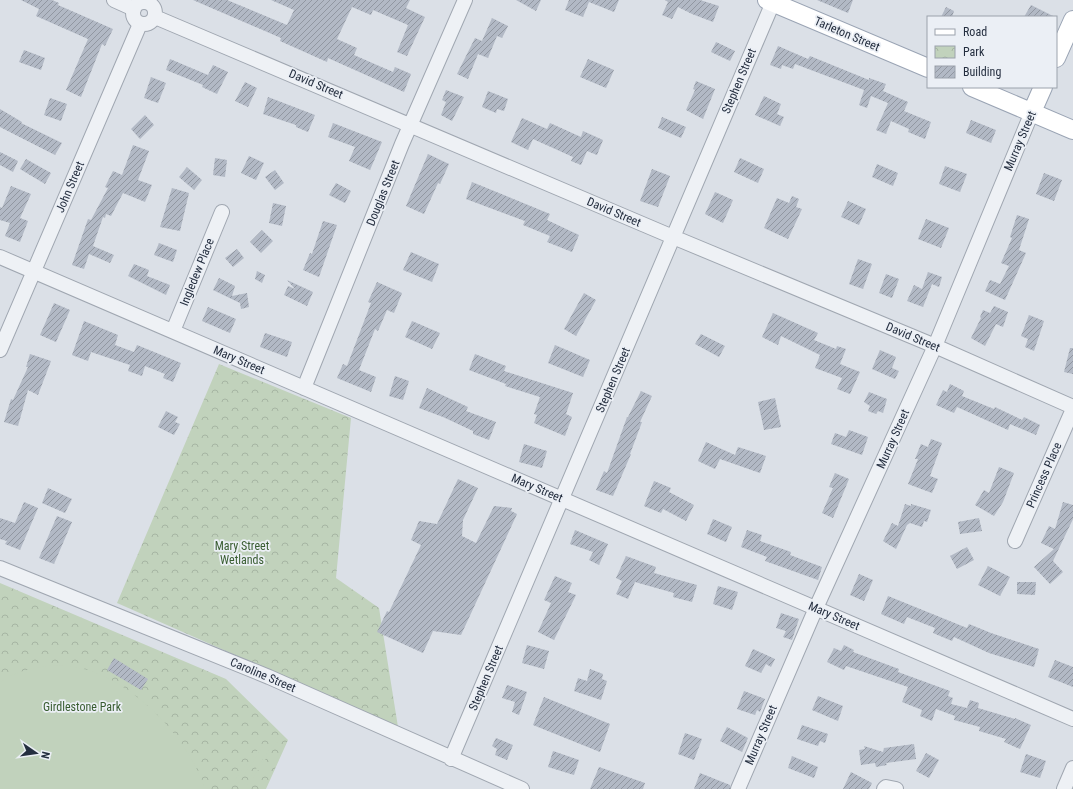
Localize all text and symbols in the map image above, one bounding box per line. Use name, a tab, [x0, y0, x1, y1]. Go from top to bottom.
street label: Tarleton Street	[812, 14, 882, 54]
legend	[927, 16, 1057, 88]
text: Road	[963, 25, 987, 39]
text: Park	[963, 45, 985, 59]
street label: Stephen Street	[719, 46, 759, 116]
text: Building	[963, 65, 1001, 79]
street label: David Street	[287, 66, 345, 102]
street label: Murray Street	[1001, 109, 1039, 173]
street label: Douglas Street	[364, 158, 403, 228]
street label: John Street	[53, 159, 87, 215]
street label: David Street	[585, 194, 643, 230]
street label: Ingledew Place	[177, 236, 217, 308]
street label: David Street	[884, 319, 942, 355]
street label: Mary Street	[211, 343, 267, 377]
street label: Stephen Street	[593, 345, 633, 415]
street label: Murray Street	[874, 407, 912, 471]
street label: Princess Place	[1023, 440, 1065, 510]
street label: Mary Street	[509, 471, 565, 505]
park label: Mary Street Wetlands	[215, 539, 270, 567]
street label: Mary Street	[806, 599, 862, 633]
street label: Stephen Street	[466, 643, 506, 713]
street label: Caroline Street	[228, 655, 298, 695]
park label: Girdlestone Park	[43, 700, 122, 714]
street label: Murray Street	[742, 703, 780, 767]
north arrow	[16, 733, 56, 773]
text: N	[38, 750, 52, 760]

